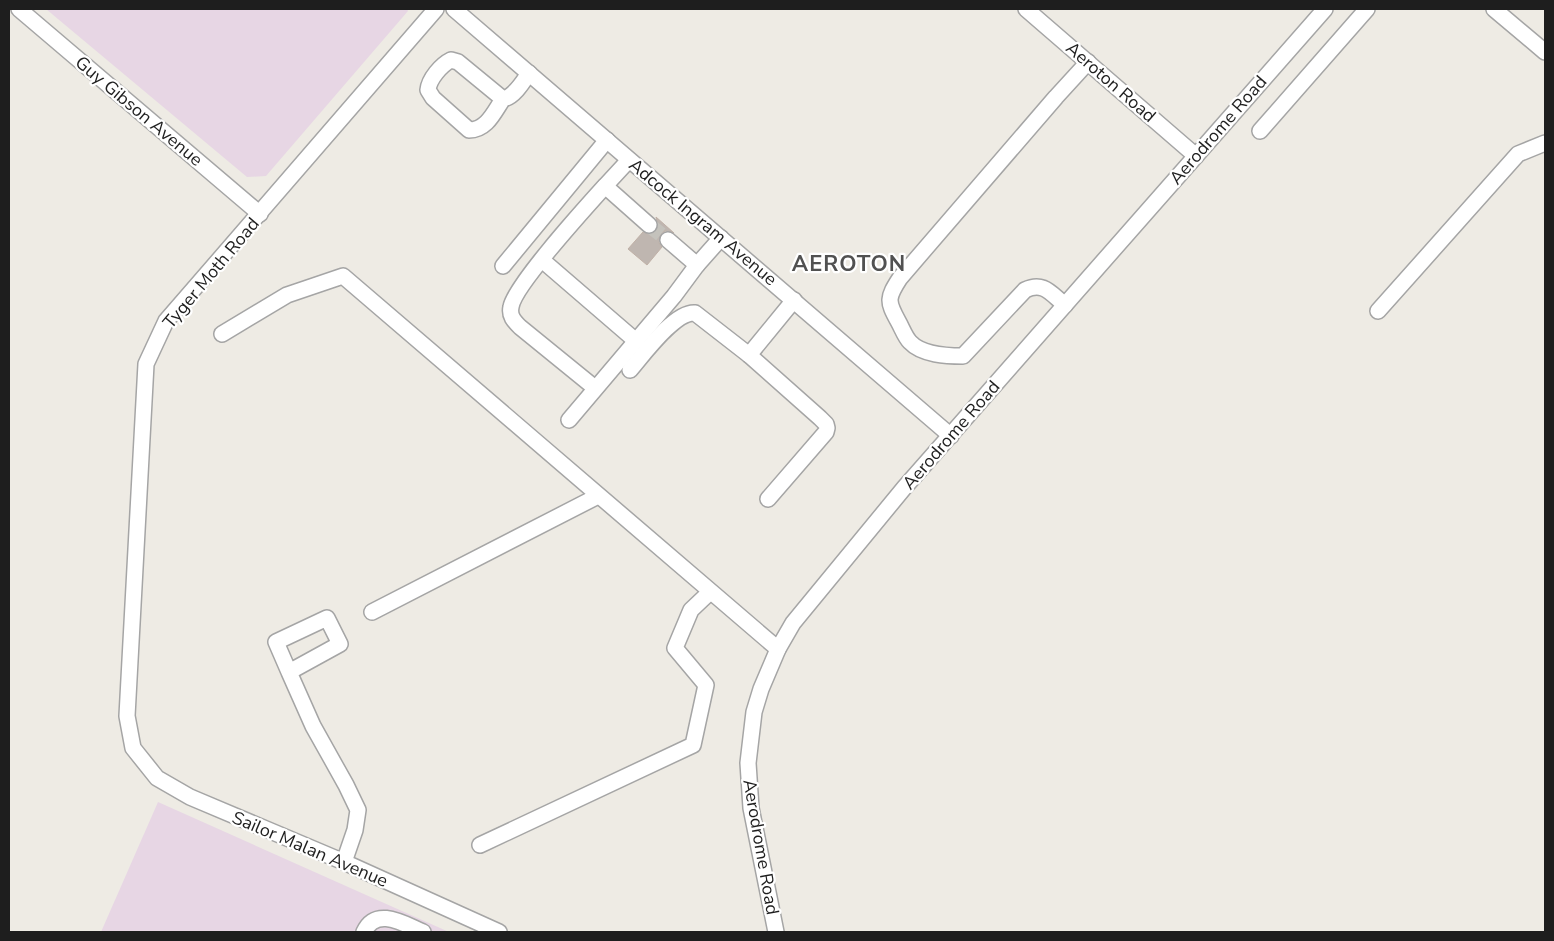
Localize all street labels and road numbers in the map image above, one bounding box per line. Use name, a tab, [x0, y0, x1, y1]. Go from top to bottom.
street label: Aeroton Road	[1061, 36, 1161, 128]
street label: Guy Gibson Avenue	[70, 51, 208, 171]
street label: Aerodrome Road	[1164, 70, 1272, 190]
street label: Adcock Ingram Avenue	[624, 153, 782, 291]
street label: Tyger Moth Road	[157, 212, 265, 334]
street label: Aerodrome Road	[897, 375, 1005, 495]
street label: Aerodrome Road	[737, 777, 785, 917]
street label: Sailor Malan Avenue	[228, 805, 392, 893]

